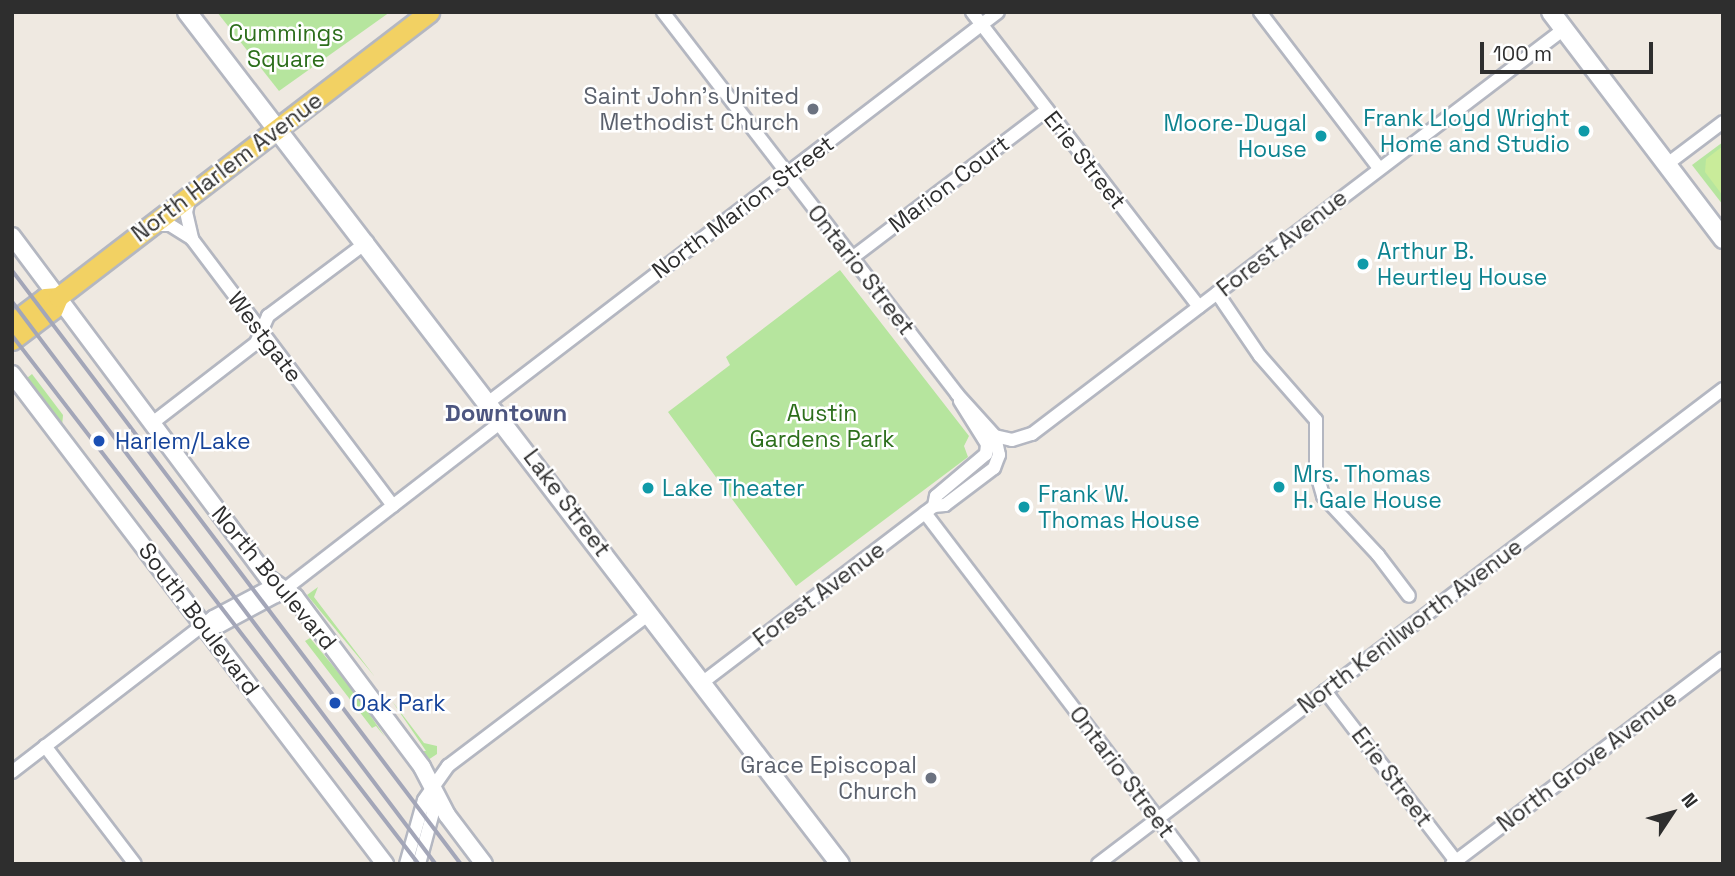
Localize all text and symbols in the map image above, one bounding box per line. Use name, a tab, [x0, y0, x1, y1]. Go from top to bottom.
park label: Cummings Square	[228, 19, 344, 73]
scale bar	[1483, 28, 1656, 72]
text: 100 m	[1493, 40, 1552, 67]
place label: Saint John's United Methodist Church	[584, 82, 799, 136]
street label: North Harlem Avenue	[126, 86, 328, 248]
marker: Saint John's United Methodist Church	[805, 101, 821, 117]
place label: Frank Lloyd Wright Home and Studio	[1363, 104, 1570, 158]
street label: Erie Street	[1038, 105, 1132, 215]
place label: Moore-Dugal House	[1163, 109, 1307, 163]
marker: Frank Lloyd Wright Home and Studio	[1576, 123, 1592, 139]
marker: Moore-Dugal House	[1313, 128, 1329, 144]
street label: North Marion Street	[647, 130, 839, 284]
street label: Marion Court	[883, 130, 1015, 238]
street label: Forest Avenue	[1211, 184, 1353, 302]
street label: Ontario Street	[802, 199, 920, 341]
place label: Arthur B. Heurtley House	[1377, 237, 1547, 291]
marker: Arthur B. Heurtley House	[1355, 256, 1371, 272]
street label: Westgate	[222, 286, 308, 388]
district label: Downtown	[445, 399, 567, 427]
park label: Austin Gardens Park	[749, 399, 895, 453]
place label: Harlem/Lake	[115, 427, 251, 455]
marker: Harlem/Lake	[89, 431, 109, 451]
street label: Lake Street	[518, 444, 616, 562]
place label: Mrs. Thomas H. Gale House	[1293, 460, 1442, 514]
place label: Lake Theater	[662, 474, 805, 502]
marker: Mrs. Thomas H. Gale House	[1271, 479, 1287, 495]
marker: Lake Theater	[640, 480, 656, 496]
place label: Frank W. Thomas House	[1038, 480, 1200, 534]
marker: Frank W. Thomas House	[1016, 499, 1032, 515]
street label: North Boulevard	[206, 500, 342, 656]
street label: North Kenilworth Avenue	[1292, 532, 1528, 720]
street label: Forest Avenue	[748, 535, 890, 653]
street label: South Boulevard	[133, 537, 265, 701]
street label: North Grove Avenue	[1491, 684, 1683, 838]
place label: Oak Park	[351, 689, 446, 717]
marker: Oak Park	[325, 693, 345, 713]
street label: Ontario Street	[1064, 701, 1180, 843]
street label: Erie Street	[1346, 722, 1438, 832]
place label: Grace Episcopal Church	[740, 751, 917, 805]
marker: Grace Episcopal Church	[923, 770, 939, 786]
north arrow	[1637, 778, 1707, 848]
text: N	[1676, 788, 1703, 813]

